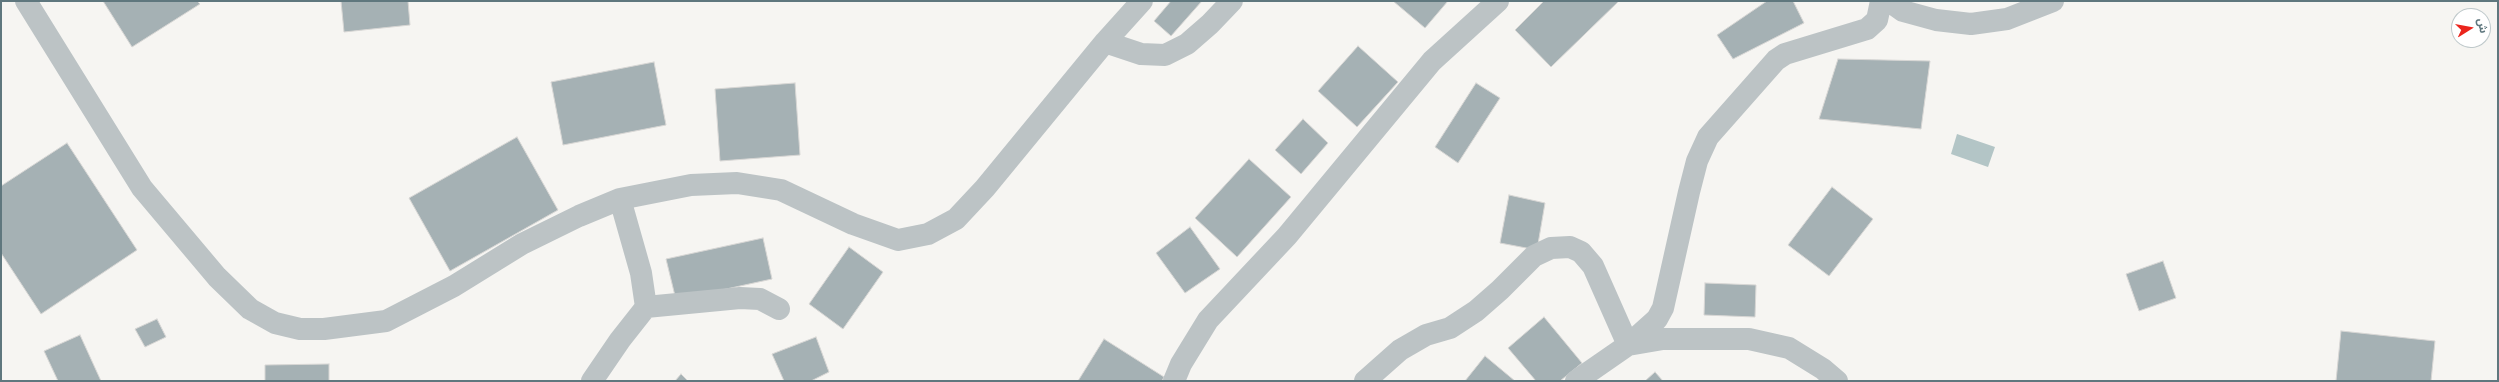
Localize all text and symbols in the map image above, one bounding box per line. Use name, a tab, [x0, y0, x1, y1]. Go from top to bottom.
north arrow	[2451, 8, 2491, 48]
text: ش	[2475, 17, 2489, 34]

